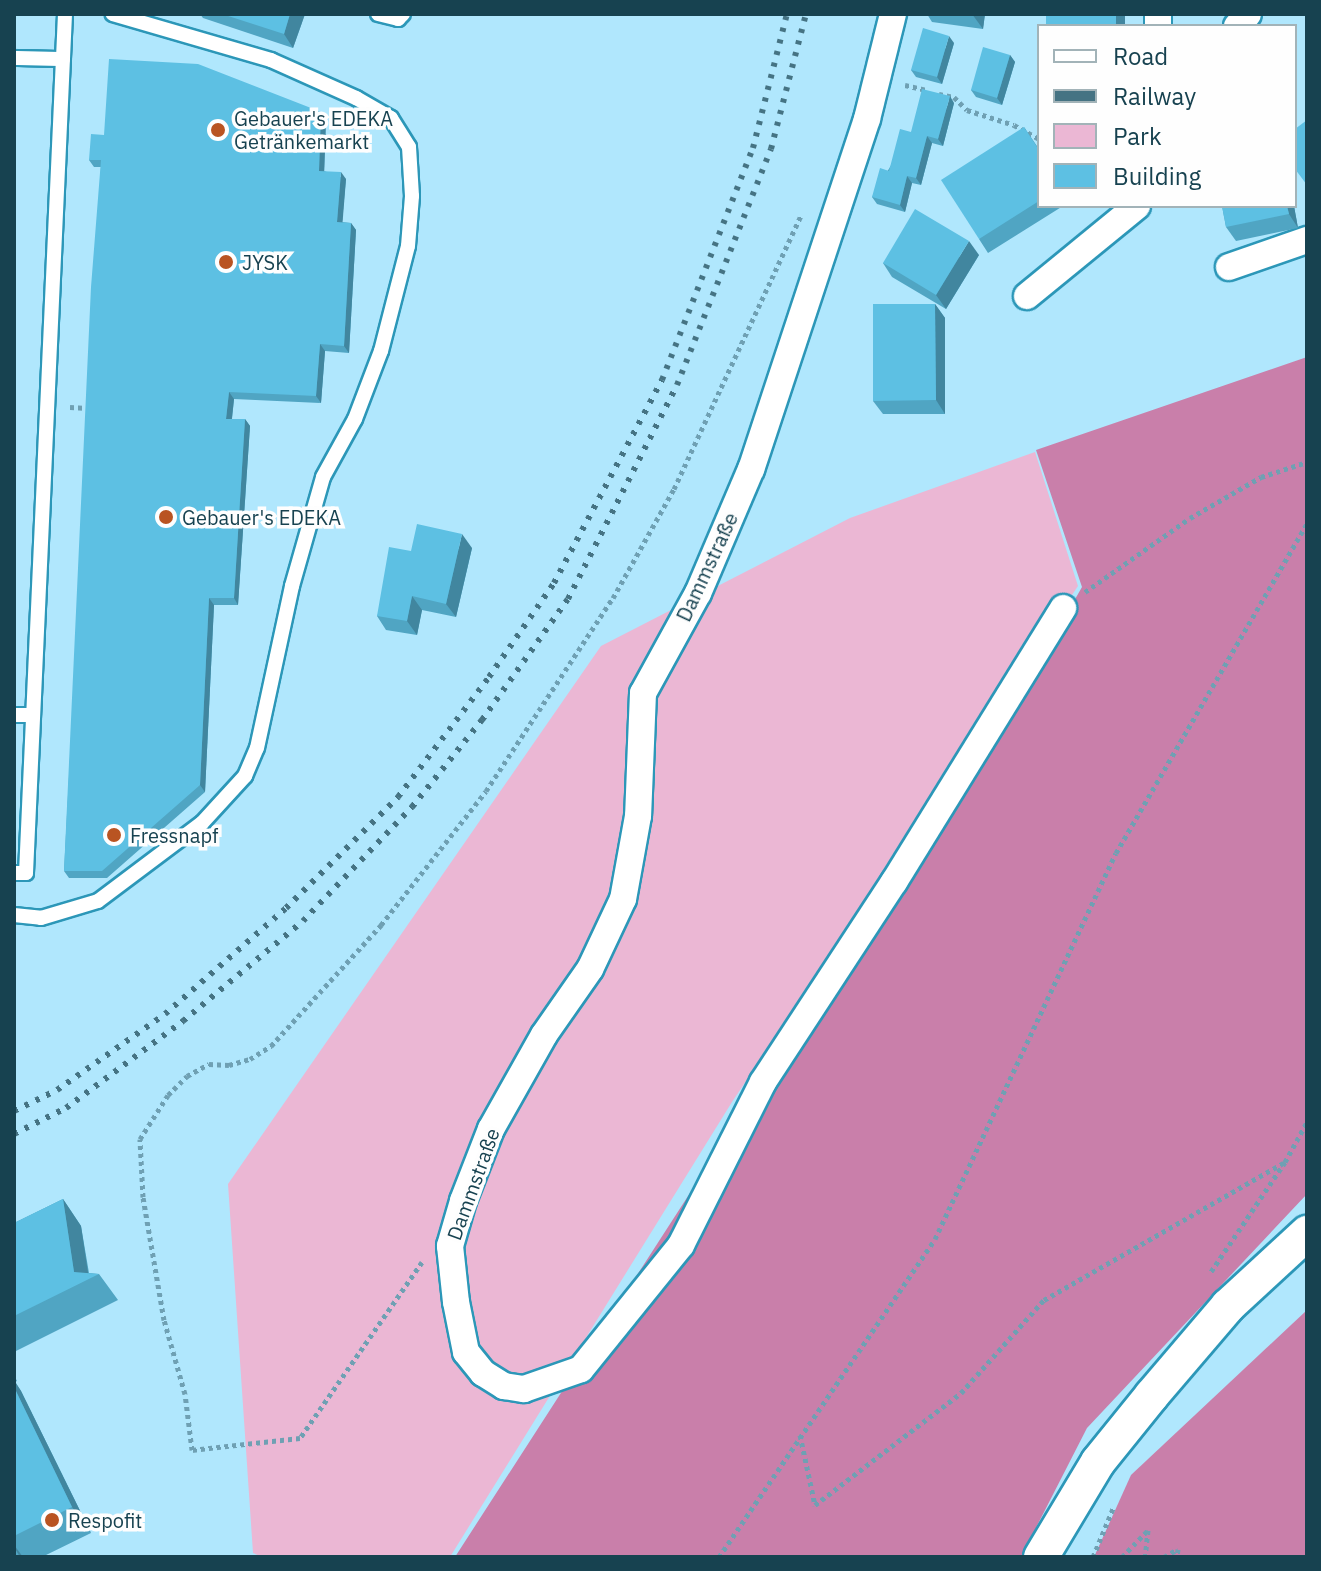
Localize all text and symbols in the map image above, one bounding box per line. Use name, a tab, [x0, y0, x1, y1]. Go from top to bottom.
legend	[1037, 24, 1297, 208]
text: Road	[1113, 40, 1168, 72]
text: Railway	[1113, 80, 1196, 112]
place label: Gebauer's EDEKA Getränkemarkt	[234, 106, 393, 153]
text: Park	[1113, 120, 1162, 152]
marker: Gebauer's EDEKA Getränkemarkt	[209, 121, 227, 139]
text: Building	[1113, 160, 1201, 192]
place label: JYSK	[242, 250, 288, 274]
marker: JYSK	[217, 253, 235, 271]
place label: Gebauer's EDEKA	[182, 505, 341, 529]
marker: Gebauer's EDEKA	[157, 508, 175, 526]
street label: Dammstraße	[671, 509, 743, 625]
place label: Fressnapf	[130, 823, 218, 847]
marker: Fressnapf	[105, 826, 123, 844]
street label: Dammstraße	[442, 1125, 504, 1243]
place label: Respofit	[68, 1508, 142, 1532]
marker: Respofit	[43, 1511, 61, 1529]

